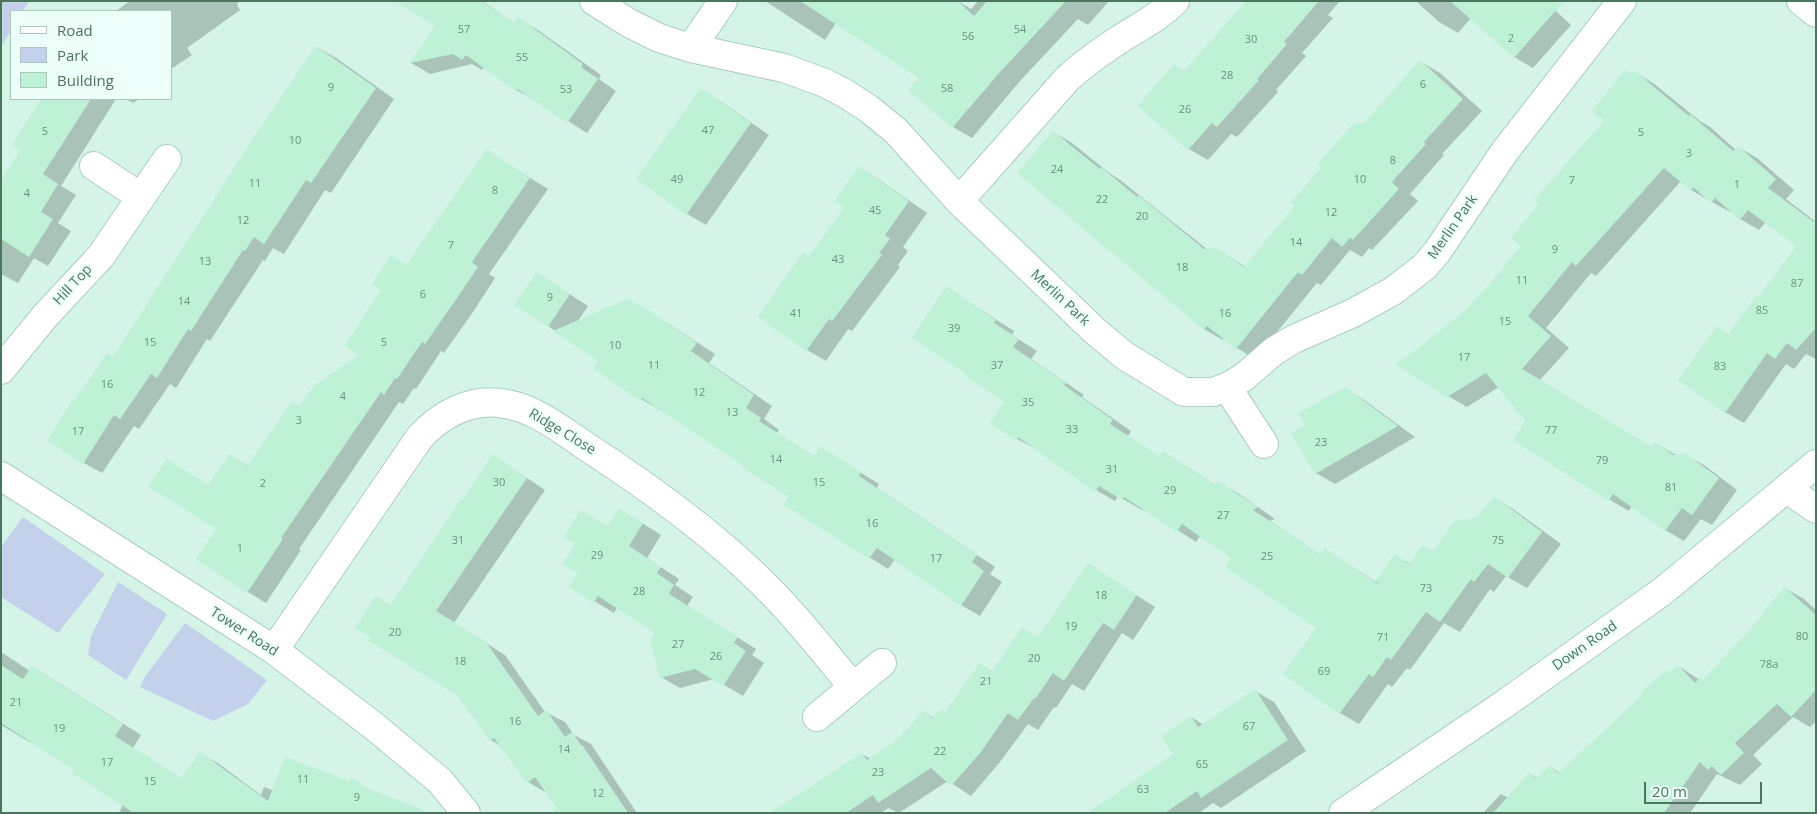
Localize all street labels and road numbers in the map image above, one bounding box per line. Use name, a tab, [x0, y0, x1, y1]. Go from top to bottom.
street label: Merlin Park	[1425, 192, 1481, 262]
street label: Hill Top	[50, 261, 96, 309]
street label: Merlin Park	[1027, 266, 1093, 330]
street label: Ridge Close	[525, 405, 599, 459]
street label: Tower Road	[207, 604, 281, 660]
street label: Down Road	[1549, 618, 1621, 674]

